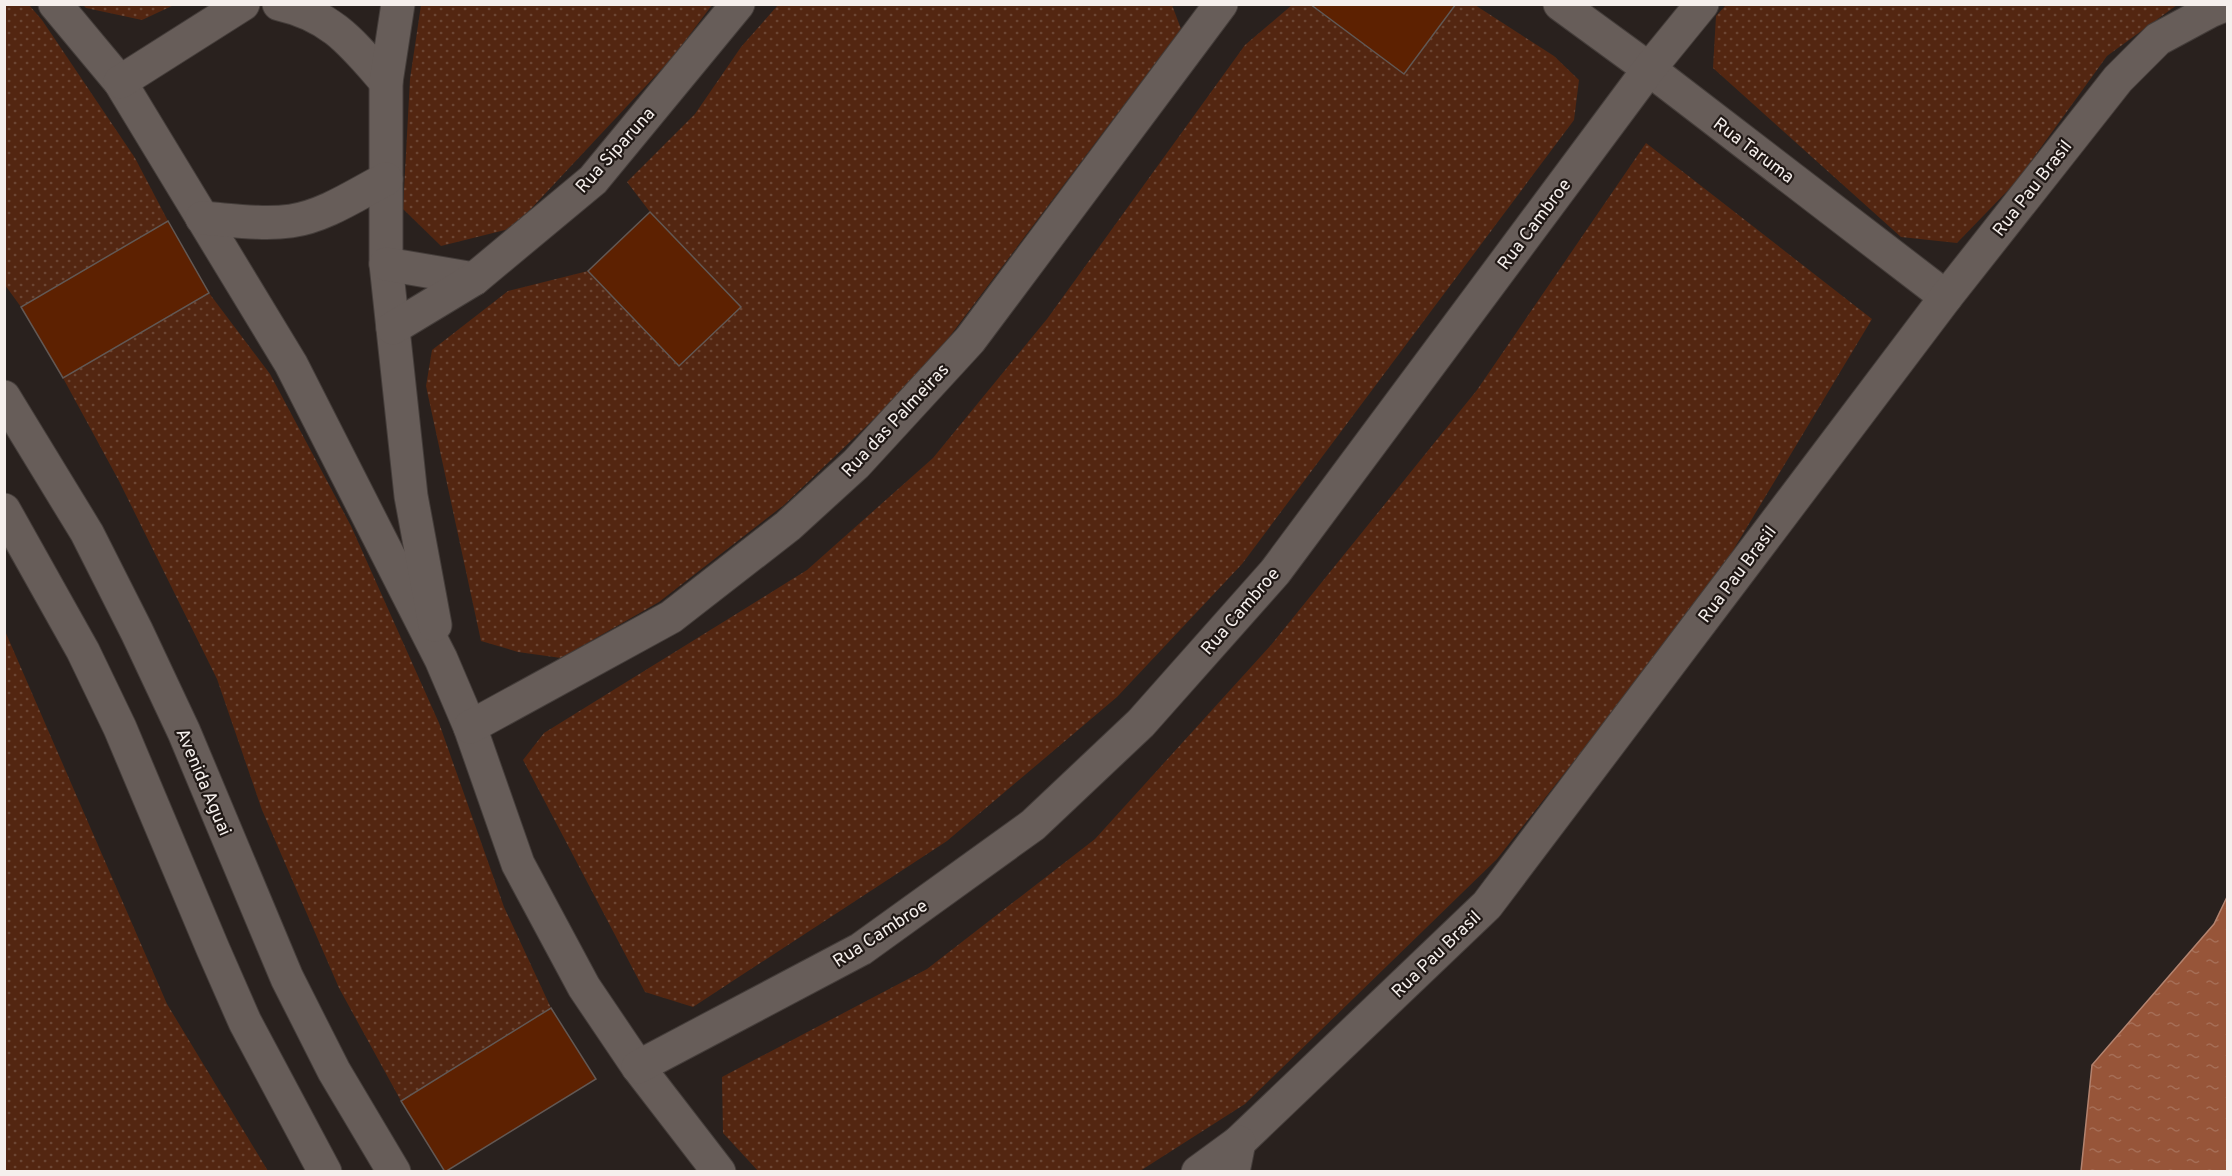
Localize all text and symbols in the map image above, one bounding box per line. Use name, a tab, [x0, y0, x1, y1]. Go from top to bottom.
street label: Rua Siparuna	[571, 103, 661, 199]
street label: Rua Taruma	[1708, 113, 1798, 189]
street label: Rua Pau Brasil	[1988, 136, 2078, 242]
street label: Rua Cambroe	[1493, 175, 1577, 275]
street label: Rua das Palmeiras	[837, 359, 955, 483]
street label: Rua Pau Brasil	[1694, 522, 1782, 628]
street label: Rua Cambroe	[1197, 563, 1286, 661]
street label: Avenida Aguai	[170, 725, 236, 840]
street label: Rua Cambroe	[829, 895, 933, 974]
street label: Rua Pau Brasil	[1387, 906, 1487, 1004]

